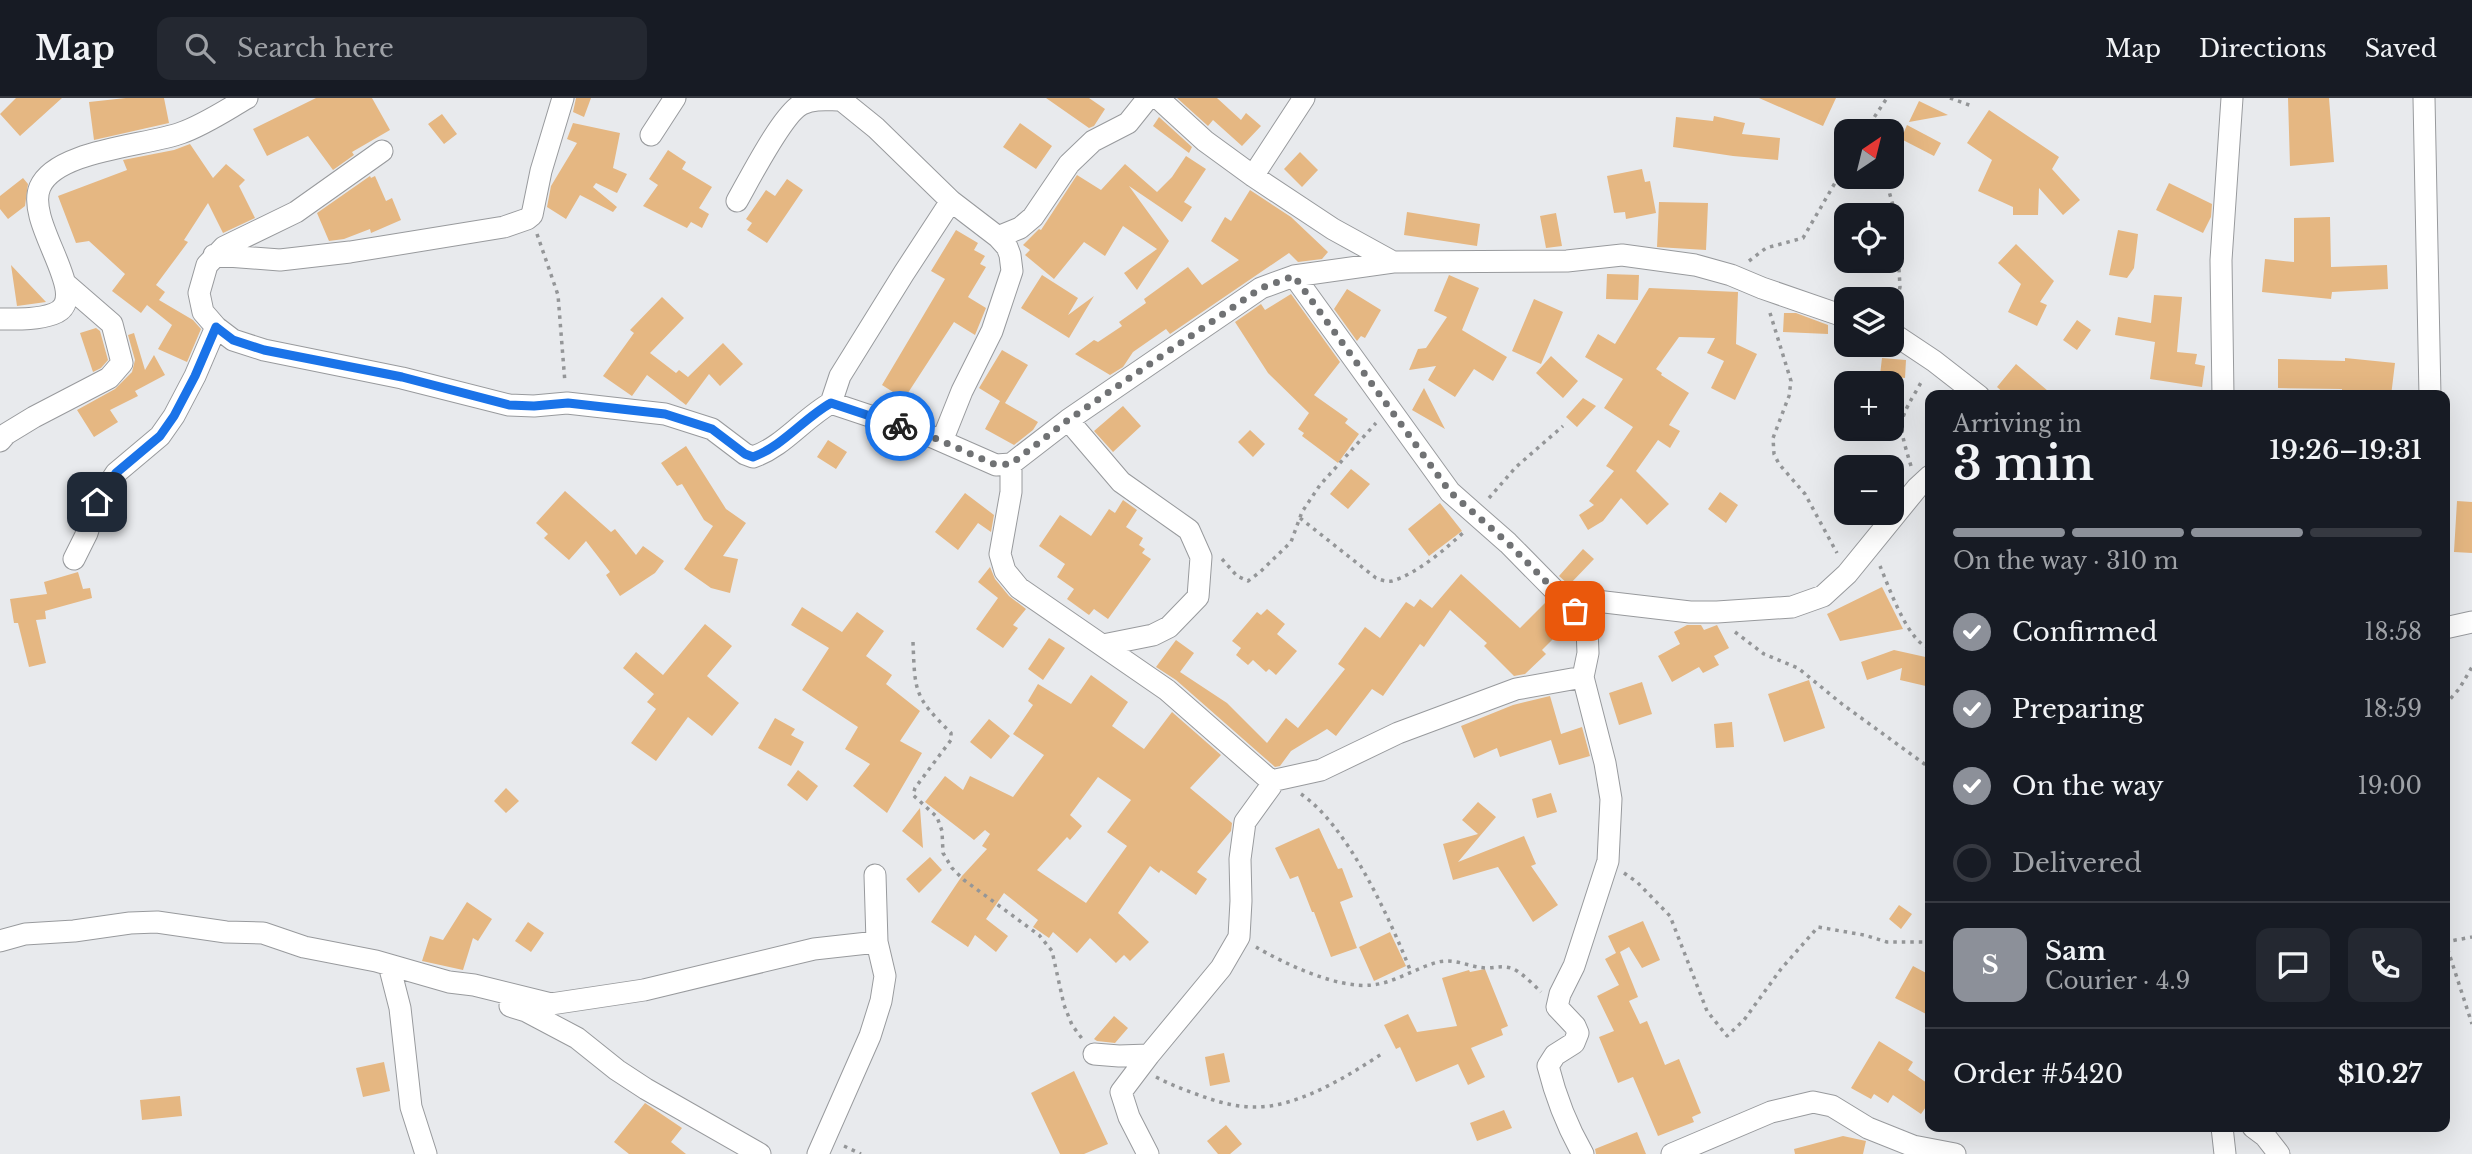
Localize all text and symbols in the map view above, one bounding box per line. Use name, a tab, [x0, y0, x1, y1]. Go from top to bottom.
search box	[157, 17, 647, 80]
text: Map	[35, 28, 115, 69]
icon: search	[181, 29, 219, 67]
text: Search here	[237, 32, 394, 64]
text: Map	[2105, 34, 2161, 63]
text: Directions	[2199, 34, 2327, 63]
text: Saved	[2365, 34, 2437, 63]
north arrow	[1834, 119, 1904, 189]
map controls	[1834, 119, 1904, 525]
button: locate	[1834, 203, 1904, 273]
button: layers	[1834, 287, 1904, 357]
button: +	[1834, 371, 1904, 441]
courier	[865, 391, 935, 461]
icon: bike	[881, 407, 919, 445]
text: Arriving in	[1953, 410, 2082, 438]
text: 19:26–19:31	[2269, 434, 2422, 466]
text: 3 min	[1953, 435, 2094, 492]
button: −	[1834, 455, 1904, 525]
pin	[67, 472, 127, 532]
icon: home	[78, 483, 116, 521]
text: On the way · 310 m	[1953, 547, 2178, 575]
pin	[1545, 581, 1605, 641]
icon: bag	[1556, 592, 1594, 630]
icon: check	[1953, 613, 1991, 651]
text: Confirmed	[2012, 616, 2157, 648]
text: 18:58	[2364, 618, 2422, 646]
icon: check	[1953, 690, 1991, 728]
text: Preparing	[2012, 693, 2144, 725]
text: 18:59	[2363, 695, 2422, 723]
icon: check	[1953, 767, 1991, 805]
text: On the way	[2012, 770, 2164, 802]
text: 19:00	[2358, 772, 2422, 800]
text: Delivered	[2012, 847, 2142, 879]
button: chat	[2256, 928, 2330, 1002]
button: phone	[2348, 928, 2422, 1002]
text: Sam	[2045, 935, 2106, 967]
text: S	[1981, 949, 1999, 981]
text: Courier · 4.9	[2045, 967, 2190, 995]
text: Order #5420	[1953, 1058, 2123, 1090]
text: $10.27	[2338, 1058, 2422, 1090]

